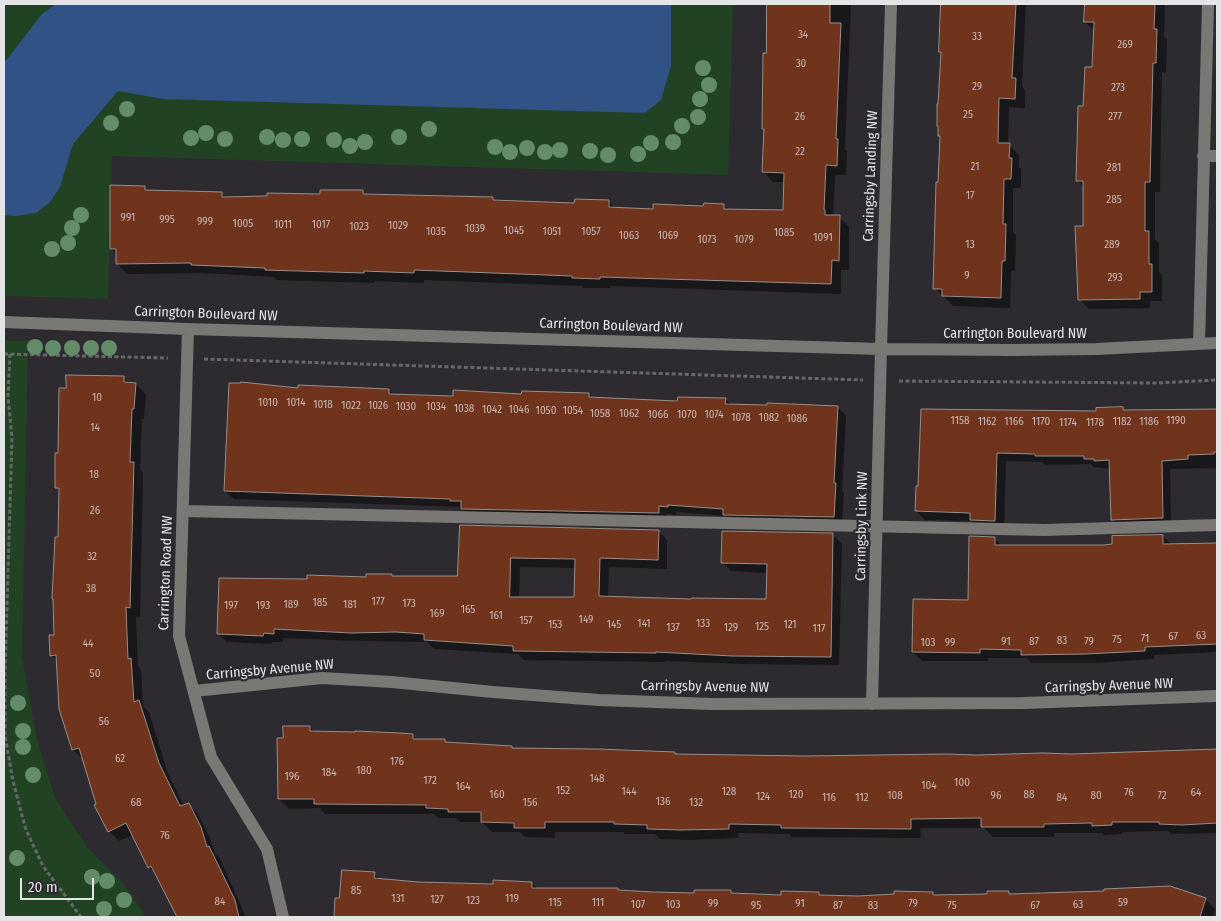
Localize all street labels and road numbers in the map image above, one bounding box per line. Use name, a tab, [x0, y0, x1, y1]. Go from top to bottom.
street label: Carringsby Landing NW	[860, 110, 882, 242]
street label: Carrington Boulevard NW	[134, 303, 278, 325]
street label: Carrington Boulevard NW	[539, 315, 683, 337]
street label: Carrington Boulevard NW	[943, 326, 1087, 342]
street label: Carringsby Link NW	[853, 471, 871, 581]
street label: Carrington Road NW	[156, 515, 176, 631]
street label: Carringsby Avenue NW	[205, 656, 335, 684]
street label: Carringsby Avenue NW	[1045, 675, 1173, 697]
street label: Carringsby Avenue NW	[641, 677, 769, 697]

